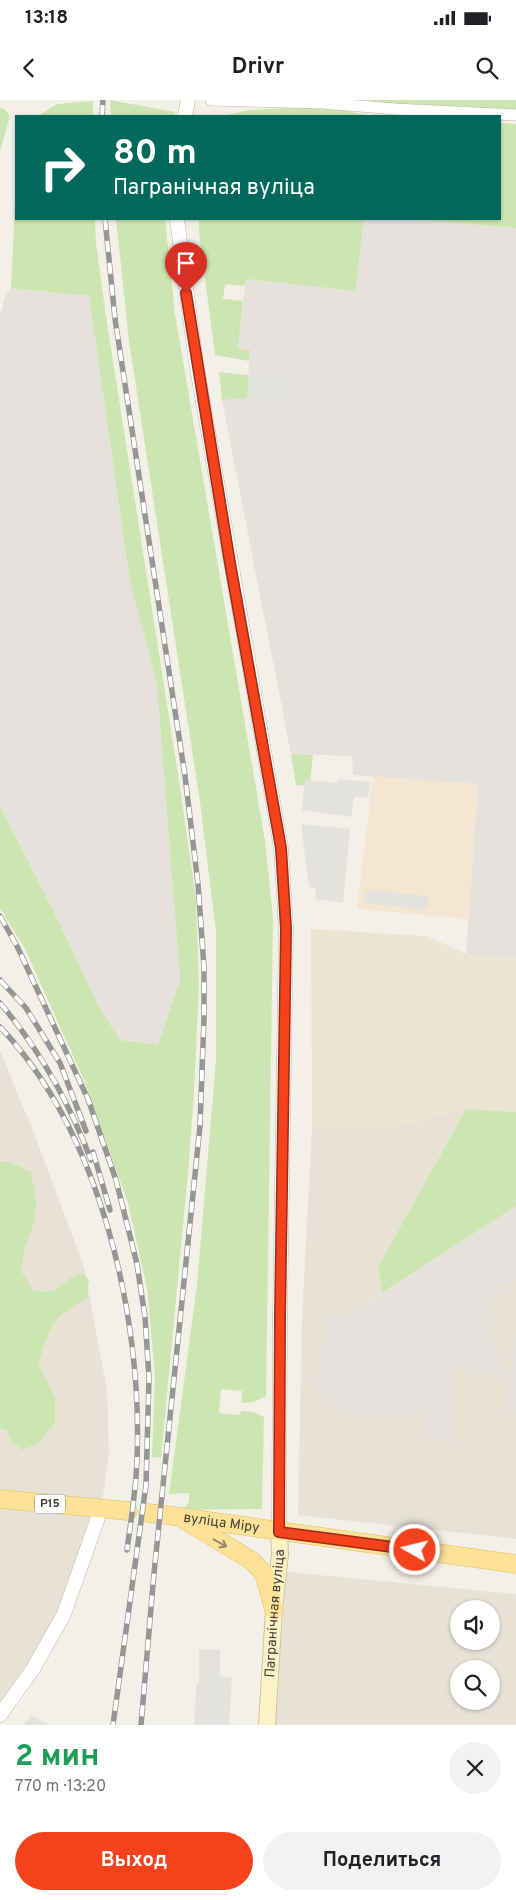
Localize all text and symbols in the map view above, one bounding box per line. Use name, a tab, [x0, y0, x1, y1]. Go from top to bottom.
text: 13:18	[25, 6, 68, 30]
icon: back	[15, 54, 43, 82]
text: Drivr	[232, 54, 284, 81]
icon: search	[473, 54, 501, 82]
text: 80 m	[113, 132, 197, 176]
icon: right	[30, 135, 95, 200]
text: Пагранічная вуліца	[113, 175, 315, 202]
pin	[165, 242, 207, 293]
icon: arrive	[172, 249, 200, 277]
road number: Р15	[35, 1495, 65, 1514]
street label: вуліца Міру	[182, 1509, 261, 1537]
position arrow	[388, 1523, 440, 1575]
one-way arrow	[213, 1538, 228, 1548]
street label: Пагранічная вуліца	[261, 1549, 289, 1678]
map controls	[450, 1600, 500, 1710]
button: sound	[450, 1600, 500, 1650]
button: search	[450, 1660, 500, 1710]
text: 2 мин	[15, 1739, 99, 1776]
button: close	[449, 1742, 501, 1794]
text: 770 m · 13:20	[15, 1777, 106, 1797]
button: Выход	[15, 1832, 253, 1890]
button: Поделиться	[263, 1832, 501, 1890]

